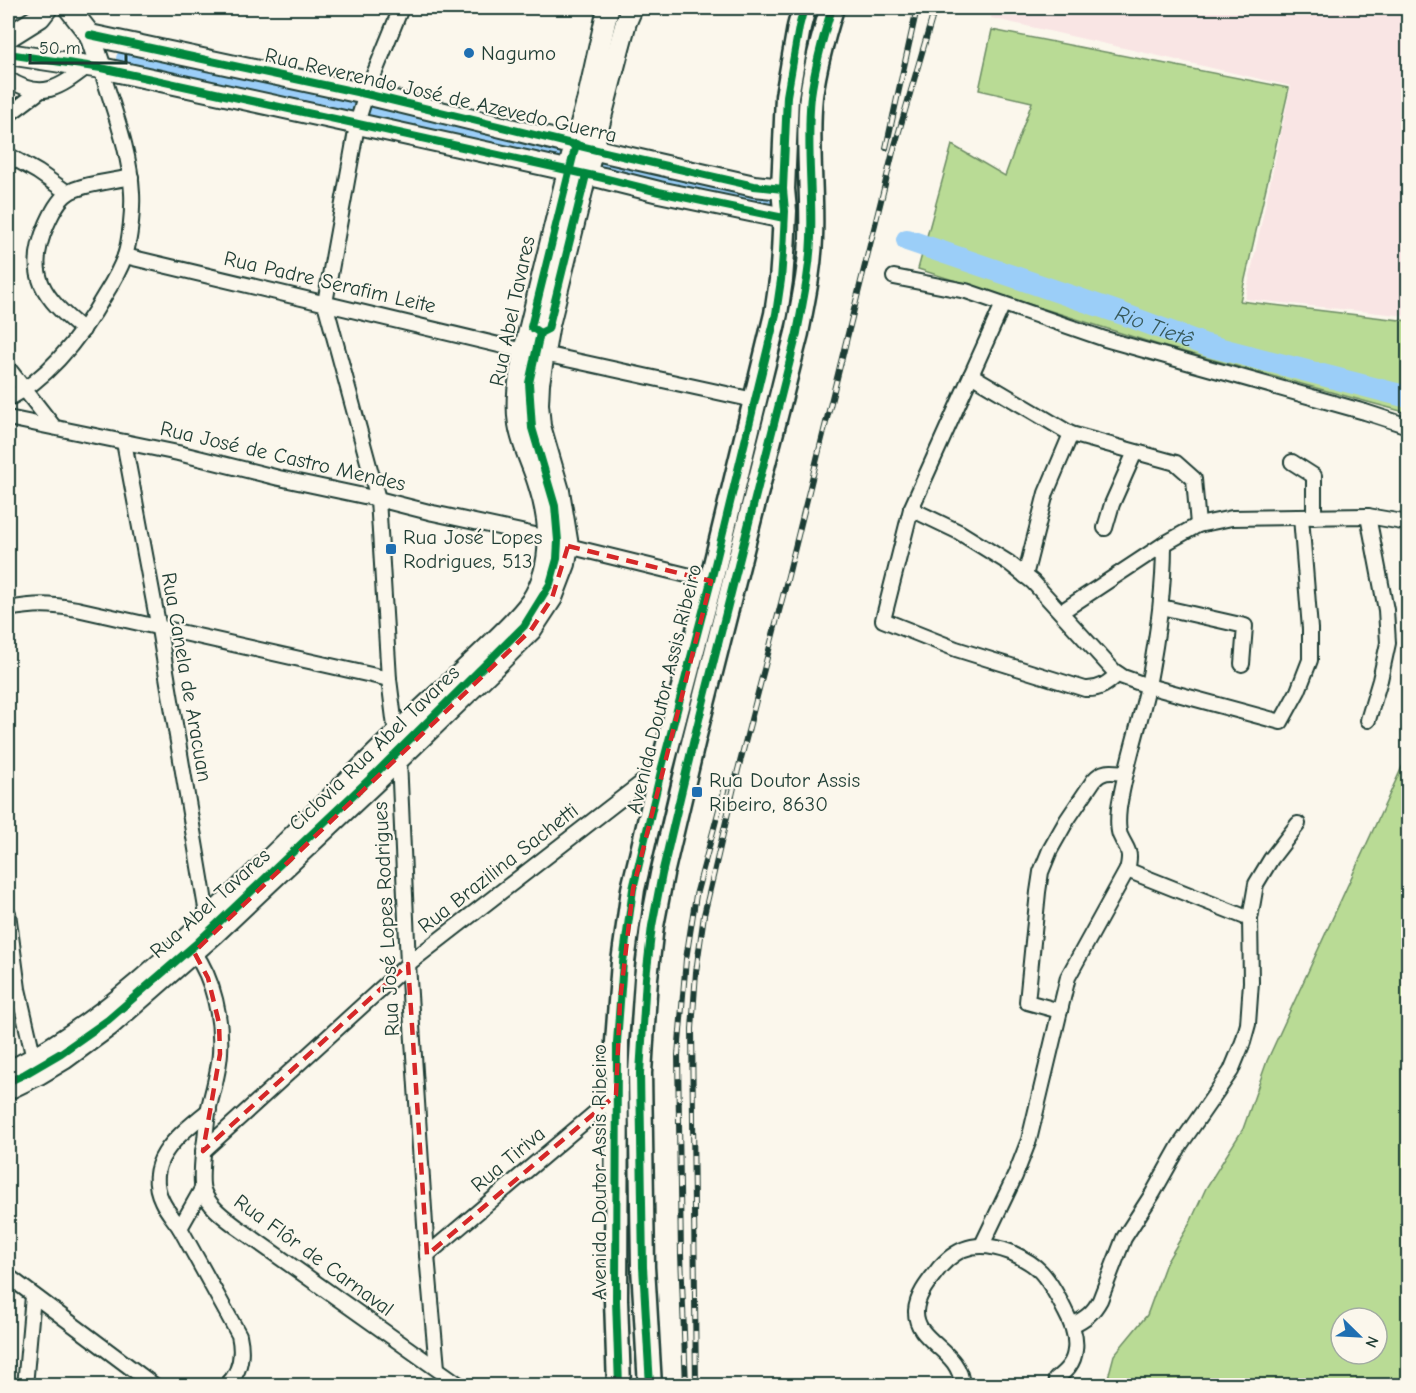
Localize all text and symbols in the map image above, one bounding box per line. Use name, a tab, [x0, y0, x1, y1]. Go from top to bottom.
scale bar	[30, 27, 126, 65]
text: 50 m	[39, 38, 81, 59]
place label: Nagumo	[481, 41, 556, 65]
street label: Rua Reverendo José de Azevedo Guerra	[263, 43, 619, 147]
marker: Nagumo	[462, 46, 476, 60]
street label: Rua Abel Tavares	[484, 234, 540, 388]
street label: Rua Padre Serafim Leite	[222, 246, 438, 318]
water label: Rio Tietê	[1111, 300, 1197, 353]
street label: Rua José de Castro Mendes	[158, 416, 408, 496]
place label: Rua José Lopes Rodrigues, 513	[403, 525, 543, 573]
marker: Rua José Lopes Rodrigues, 513	[384, 542, 398, 556]
street label: Avenida Doutor Assis Ribeiro	[621, 562, 707, 816]
street label: Rua Canela de Aracuan	[157, 570, 217, 784]
street label: Ciclovia Rua Abel Tavares	[284, 660, 464, 836]
place label: Rua Doutor Assis Ribeiro, 8630	[709, 768, 860, 816]
marker: Rua Doutor Assis Ribeiro, 8630	[690, 785, 704, 799]
street label: Rua Brazilina Sachetti	[413, 798, 583, 938]
street label: Rua José Lopes Rodrigues	[368, 801, 404, 1037]
street label: Rua Abel Tavares	[145, 843, 275, 963]
street label: Avenida Doutor Assis Ribeiro	[587, 1044, 611, 1300]
street label: Rua Tiriva	[466, 1121, 550, 1197]
street label: Rua Flôr de Carnaval	[230, 1189, 398, 1321]
north arrow	[1329, 1306, 1389, 1366]
text: N	[1361, 1333, 1382, 1350]

